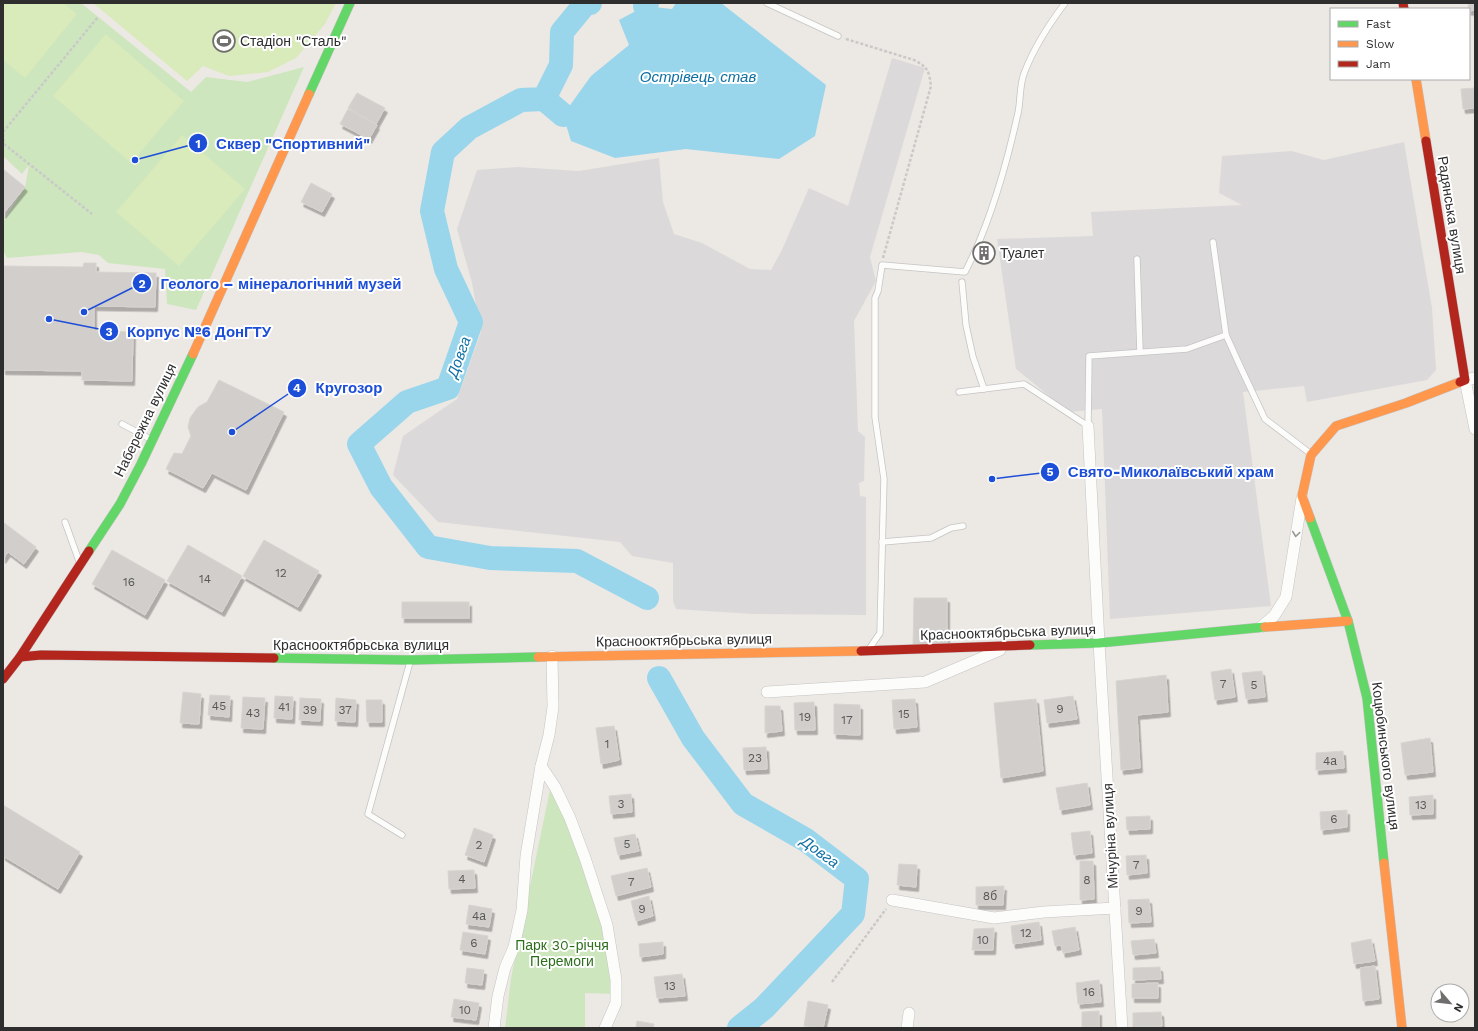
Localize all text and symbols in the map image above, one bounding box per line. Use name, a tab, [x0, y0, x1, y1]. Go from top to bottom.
legend	[1330, 8, 1470, 80]
text: Fast	[1366, 17, 1391, 31]
sports icon: Стадіон "Сталь"	[211, 28, 237, 54]
place label: Стадіон "Сталь"	[240, 33, 347, 49]
text: Slow	[1366, 37, 1394, 51]
text: Jam	[1366, 57, 1391, 71]
water label: Острівець став	[640, 68, 756, 86]
callout: Сквер "Спортивний"	[188, 130, 378, 157]
text: Сквер "Спортивний"	[216, 135, 370, 153]
text: 1	[195, 137, 201, 151]
street label: Радянська вулиця	[1435, 155, 1469, 275]
building icon: Туалет	[971, 240, 997, 266]
place label: Туалет	[1000, 245, 1045, 261]
callout: Геолого – мінералогічний музей	[132, 270, 409, 297]
text: Геолого – мінералогічний музей	[161, 275, 402, 293]
text: 2	[138, 277, 146, 291]
callout: Корпус №6 ДонГТУ	[99, 318, 279, 345]
text: Корпус №6 ДонГТУ	[127, 323, 272, 341]
text: 3	[105, 325, 113, 339]
water label: Довга	[443, 334, 475, 382]
street label: Набережна вулиця	[111, 361, 179, 479]
callout: Кругозор	[287, 375, 390, 402]
text: Кругозор	[316, 379, 382, 397]
text: 4	[293, 381, 301, 395]
callout: Свято-Миколаївський храм	[1040, 458, 1282, 485]
text: Свято-Миколаївський храм	[1068, 463, 1274, 481]
text: 5	[1047, 465, 1054, 479]
one-way arrow	[1292, 531, 1301, 537]
house number: 12	[275, 566, 287, 580]
house number: 14	[199, 572, 211, 586]
house number: 16	[123, 575, 135, 589]
street label: Краснооктябрьська вулиця	[920, 621, 1096, 643]
street label: Краснооктябрьська вулиця	[596, 630, 772, 650]
street label: Краснооктябрьська вулиця	[273, 637, 449, 653]
house number: 7	[1220, 677, 1227, 691]
house number: 5	[1251, 678, 1258, 692]
street label: Коцюбинського вулиця	[1369, 681, 1403, 831]
house number: 45	[212, 699, 226, 713]
house number: 41	[278, 700, 290, 714]
house number: 9	[1056, 702, 1064, 716]
house number: 39	[303, 703, 317, 717]
house number: 37	[338, 703, 352, 717]
house number: 43	[246, 706, 260, 720]
house number: 15	[898, 707, 910, 721]
house number: 19	[799, 710, 811, 724]
house number: 17	[841, 713, 853, 727]
house number: 1	[605, 737, 609, 751]
house number: 23	[748, 751, 762, 765]
house number: 4а	[1323, 754, 1337, 768]
street label: Мічуріна вулиця	[1099, 783, 1121, 889]
house number: 3	[618, 797, 625, 811]
house number: 13	[1415, 798, 1427, 812]
house number: 6	[1330, 812, 1338, 826]
water label: Довга	[796, 831, 842, 872]
house number: 5	[624, 837, 631, 851]
house number: 2	[476, 838, 483, 852]
house number: 7	[1133, 858, 1140, 872]
house number: 4	[458, 872, 466, 886]
house number: 8	[1083, 873, 1091, 887]
house number: 7	[628, 875, 635, 889]
house number: 8б	[983, 889, 997, 903]
house number: 9	[638, 902, 646, 916]
house number: 9	[1135, 904, 1143, 918]
house number: 4а	[472, 909, 486, 923]
house number: 12	[1020, 926, 1032, 940]
house number: 10	[977, 933, 989, 947]
house number: 6	[470, 936, 478, 950]
park label: Парк 30-річчя Перемоги	[515, 937, 609, 969]
house number: 13	[664, 979, 676, 993]
north arrow	[1430, 983, 1470, 1023]
house number: 16	[1083, 985, 1095, 999]
text: N	[1451, 1001, 1466, 1014]
house number: 10	[459, 1003, 471, 1017]

